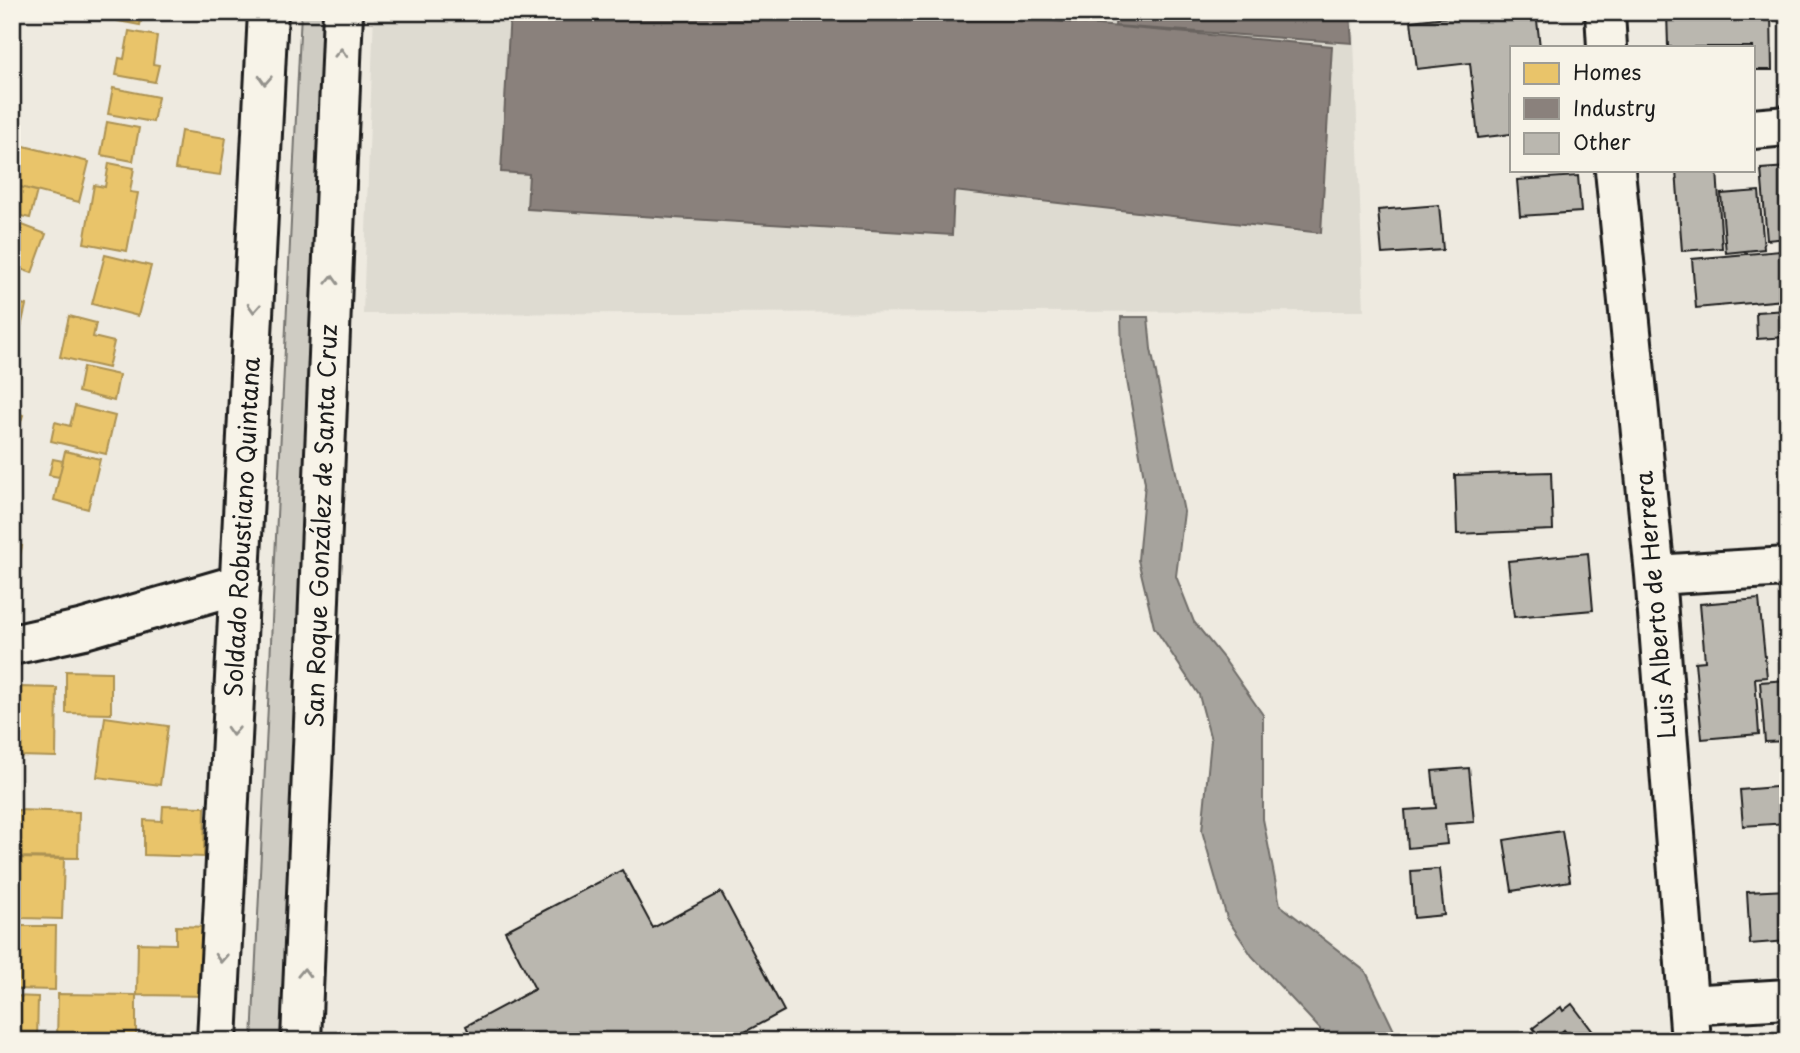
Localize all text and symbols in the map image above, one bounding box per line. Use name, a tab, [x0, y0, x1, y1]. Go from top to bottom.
legend	[1510, 46, 1755, 172]
one-way arrow	[333, 47, 348, 58]
text: Homes	[1573, 55, 1641, 87]
one-way arrow	[257, 75, 272, 86]
text: Industry	[1573, 91, 1656, 123]
text: Other	[1573, 125, 1631, 157]
one-way arrow	[324, 274, 339, 285]
one-way arrow	[246, 302, 261, 313]
street label: San Roque González de Santa Cruz	[295, 324, 345, 728]
street label: Soldado Robustiano Quintana	[214, 356, 268, 698]
street label: Luis Alberto de Herrera	[1624, 470, 1684, 741]
one-way arrow	[225, 725, 240, 736]
one-way arrow	[214, 953, 229, 964]
one-way arrow	[296, 967, 311, 978]

